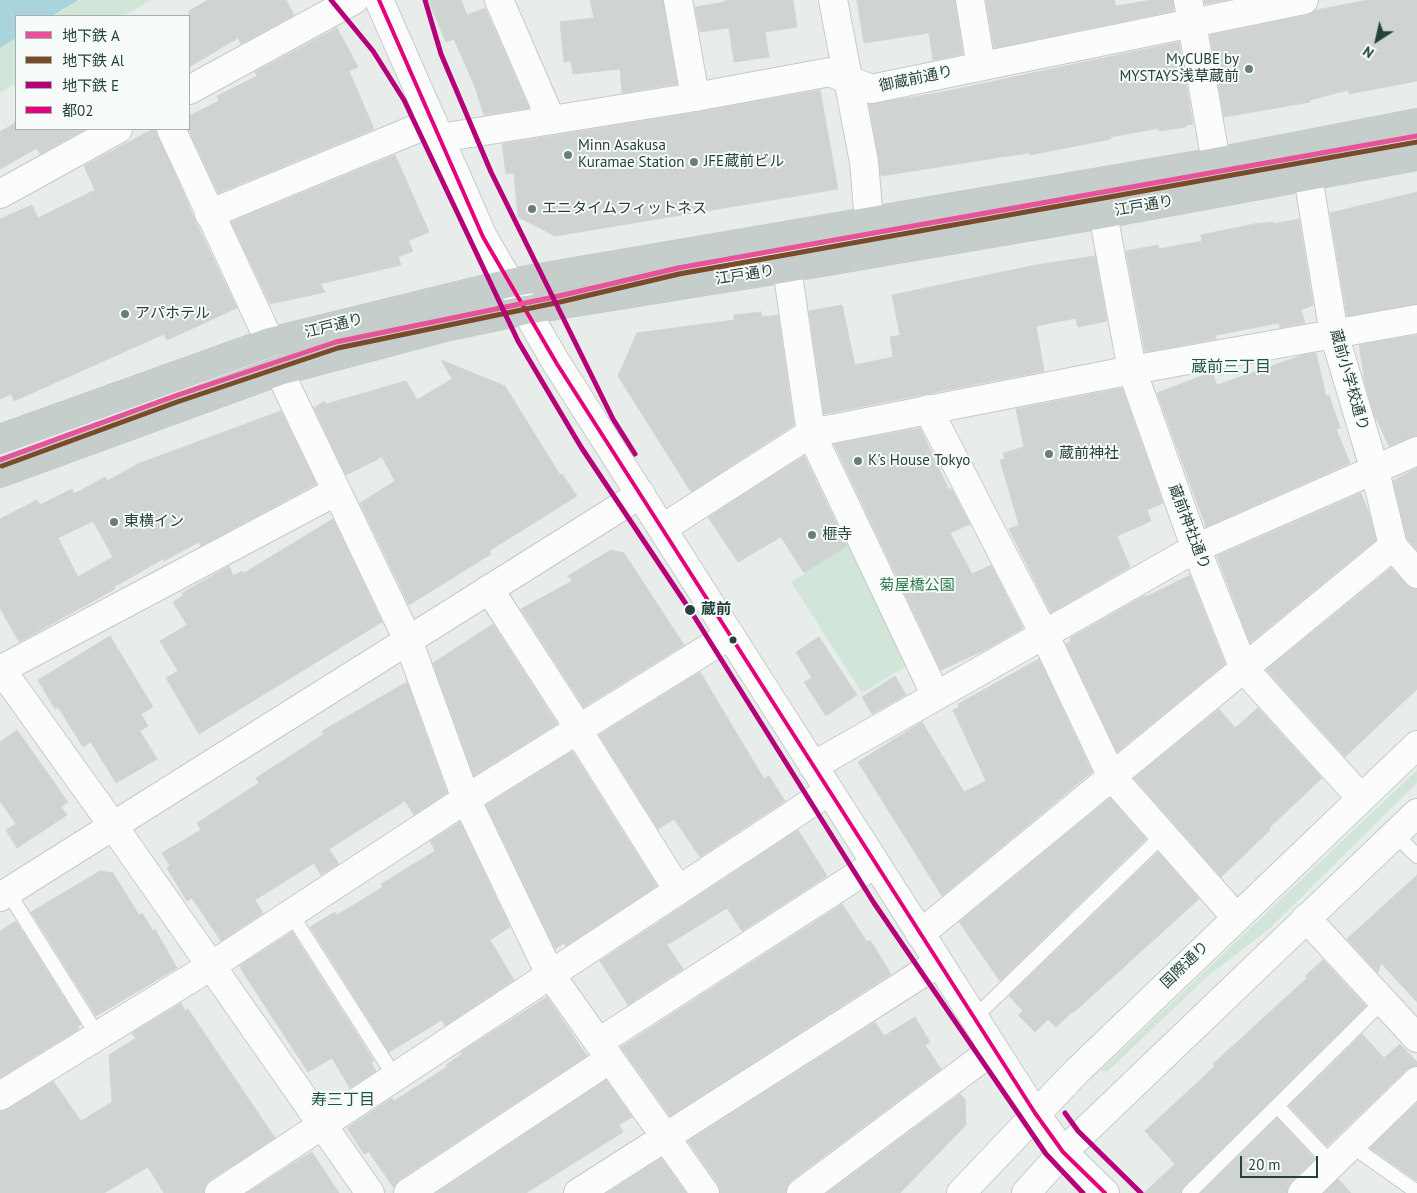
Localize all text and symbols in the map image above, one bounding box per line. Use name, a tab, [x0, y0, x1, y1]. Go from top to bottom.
legend	[15, 15, 190, 130]
north arrow	[1352, 15, 1402, 65]
text: 地下鉄 A	[62, 26, 120, 45]
text: N	[1359, 42, 1377, 62]
text: 地下鉄 Al	[62, 51, 124, 70]
place label: MyCUBE by MYSTAYS浅草蔵前	[1119, 51, 1239, 86]
street label: 御蔵前通り	[877, 62, 955, 96]
marker: MyCUBE by MYSTAYS浅草蔵前	[1243, 63, 1255, 75]
text: 地下鉄 E	[62, 76, 119, 95]
text: 都02	[62, 101, 93, 120]
place label: Minn Asakusa Kuramae Station	[578, 137, 684, 172]
marker: Minn Asakusa Kuramae Station	[562, 149, 574, 161]
place label: JFE蔵前ビル	[704, 153, 784, 171]
marker: JFE蔵前ビル	[688, 156, 700, 168]
street label: 江戸通り	[1113, 192, 1175, 220]
place label: エニタイムフィットネス	[542, 200, 707, 218]
marker: エニタイムフィットネス	[526, 203, 538, 215]
street label: 江戸通り	[714, 261, 776, 289]
place label: アパホテル	[135, 305, 210, 323]
marker: アパホテル	[119, 308, 131, 320]
street label: 江戸通り	[303, 310, 365, 342]
street label: 蔵前小学校通り	[1326, 327, 1372, 433]
district label: 蔵前三丁目	[1191, 357, 1271, 377]
place label: 蔵前神社	[1059, 445, 1119, 463]
marker: 蔵前神社	[1043, 448, 1055, 460]
place label: K's House Tokyo	[868, 452, 970, 470]
marker: K's House Tokyo	[852, 455, 864, 467]
street label: 蔵前神社通り	[1164, 482, 1214, 572]
place label: 東横イン	[124, 513, 184, 531]
marker: 東横イン	[108, 516, 120, 528]
place label: 榧寺	[822, 526, 852, 544]
marker: 榧寺	[806, 529, 818, 541]
park label: 菊屋橋公園	[880, 577, 954, 595]
place label: 蔵前	[701, 601, 731, 619]
marker: 蔵前	[683, 603, 697, 617]
unlabelled marker	[728, 635, 738, 645]
street label: 国際通り	[1157, 938, 1213, 992]
district label: 寿三丁目	[311, 1090, 375, 1110]
scale bar	[1242, 1146, 1320, 1178]
text: 20 m	[1248, 1155, 1281, 1174]

